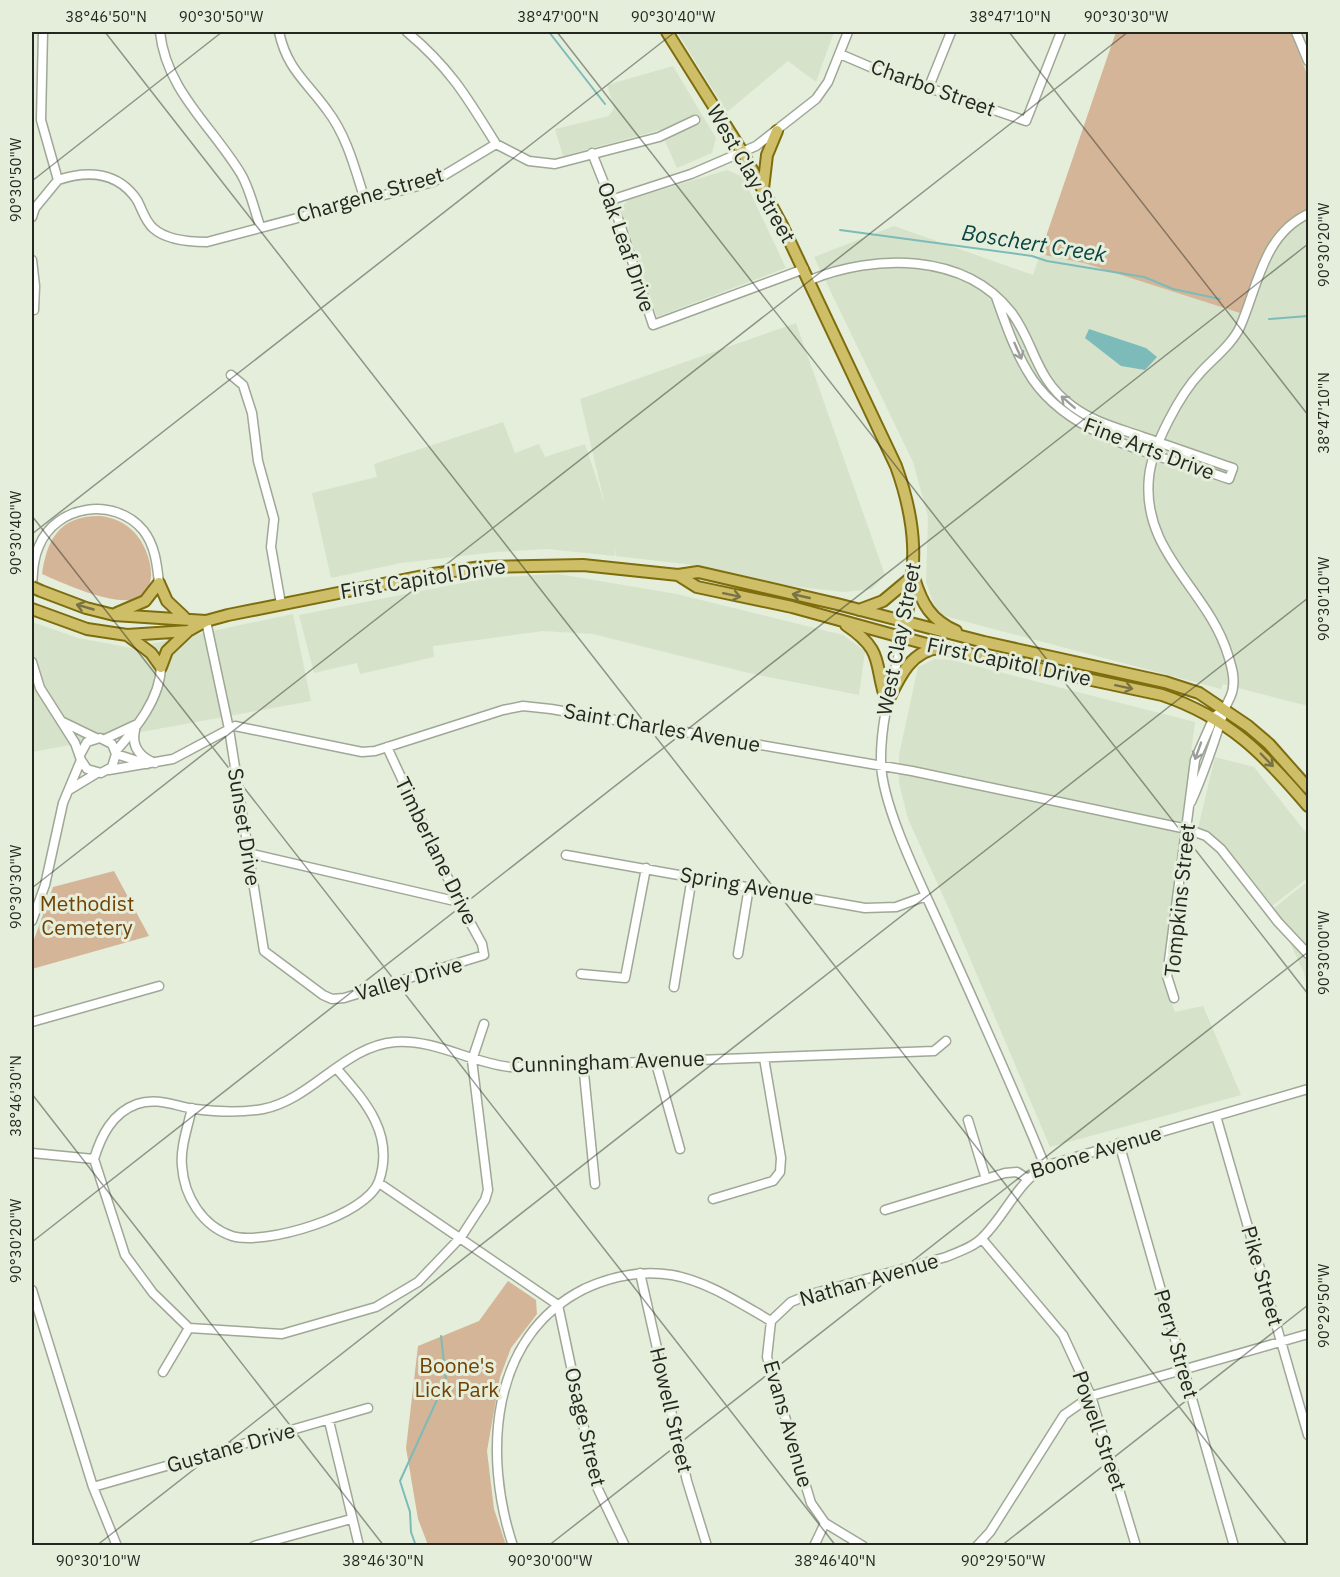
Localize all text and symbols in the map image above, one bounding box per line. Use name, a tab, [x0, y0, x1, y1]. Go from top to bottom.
text: 38°46'50"N	[65, 7, 147, 26]
text: 90°30'50"W	[179, 7, 264, 26]
text: 38°47'00"N	[517, 7, 599, 26]
text: 90°30'40"W	[631, 7, 716, 26]
text: 38°47'10"N	[969, 7, 1051, 26]
text: 90°30'30"W	[1084, 7, 1169, 26]
street label: Charbo Street	[867, 52, 999, 123]
street label: West Clay Street	[701, 99, 803, 248]
text: 90°30'50"W	[6, 137, 25, 222]
street label: Chargene Street	[293, 160, 447, 228]
street label: Oak Leaf Drive	[592, 178, 662, 315]
text: 90°30'20"W	[1314, 202, 1333, 287]
water label: Boschert Creek	[960, 217, 1109, 268]
one-way arrow	[1012, 341, 1024, 359]
text: 38°47'10"N	[1314, 372, 1333, 454]
one-way arrow	[1061, 395, 1076, 409]
street label: Fine Arts Drive	[1080, 410, 1219, 486]
text: 90°30'40"W	[6, 490, 25, 575]
street label: First Capitol Drive	[338, 551, 508, 605]
text: 90°30'10"W	[1314, 556, 1333, 641]
street label: West Clay Street	[869, 560, 927, 718]
one-way arrow	[792, 589, 811, 601]
one-way arrow	[722, 590, 741, 601]
one-way arrow	[76, 601, 95, 613]
street label: First Capitol Drive	[924, 630, 1094, 692]
one-way arrow	[1114, 682, 1133, 693]
street label: Saint Charles Avenue	[562, 696, 763, 758]
one-way arrow	[1192, 741, 1203, 760]
one-way arrow	[1260, 753, 1274, 768]
street label: Sunset Drive	[222, 766, 268, 888]
street label: Timberlane Drive	[389, 772, 485, 929]
street label: Tompkins Street	[1157, 822, 1201, 978]
text: 90°30'30"W	[6, 844, 25, 929]
street label: Spring Avenue	[678, 859, 816, 911]
park label: Methodist Cemetery	[40, 889, 134, 941]
text: 90°30'00"W	[1314, 910, 1333, 995]
street label: Valley Drive	[352, 949, 466, 1007]
street label: Cunningham Avenue	[511, 1044, 705, 1078]
text: 38°46'30"N	[6, 1055, 25, 1137]
street label: Boone Avenue	[1027, 1118, 1165, 1184]
text: 90°30'20"W	[6, 1198, 25, 1283]
street label: Pike Street	[1235, 1222, 1291, 1329]
street label: Nathan Avenue	[796, 1246, 942, 1312]
text: 90°29'50"W	[1314, 1263, 1333, 1348]
street label: Perry Street	[1148, 1286, 1206, 1402]
street label: Howell Street	[644, 1344, 700, 1475]
park label: Boone's Lick Park	[415, 1351, 499, 1403]
street label: Evans Avenue	[757, 1357, 820, 1490]
street label: Osage Street	[559, 1365, 613, 1489]
street label: Powell Street	[1066, 1367, 1134, 1495]
street label: Gustane Drive	[163, 1415, 298, 1479]
text: 90°30'10"W	[56, 1551, 141, 1570]
text: 38°46'30"N	[342, 1551, 424, 1570]
text: 90°30'00"W	[508, 1551, 593, 1570]
text: 38°46'40"N	[794, 1551, 876, 1570]
text: 90°29'50"W	[961, 1551, 1046, 1570]

